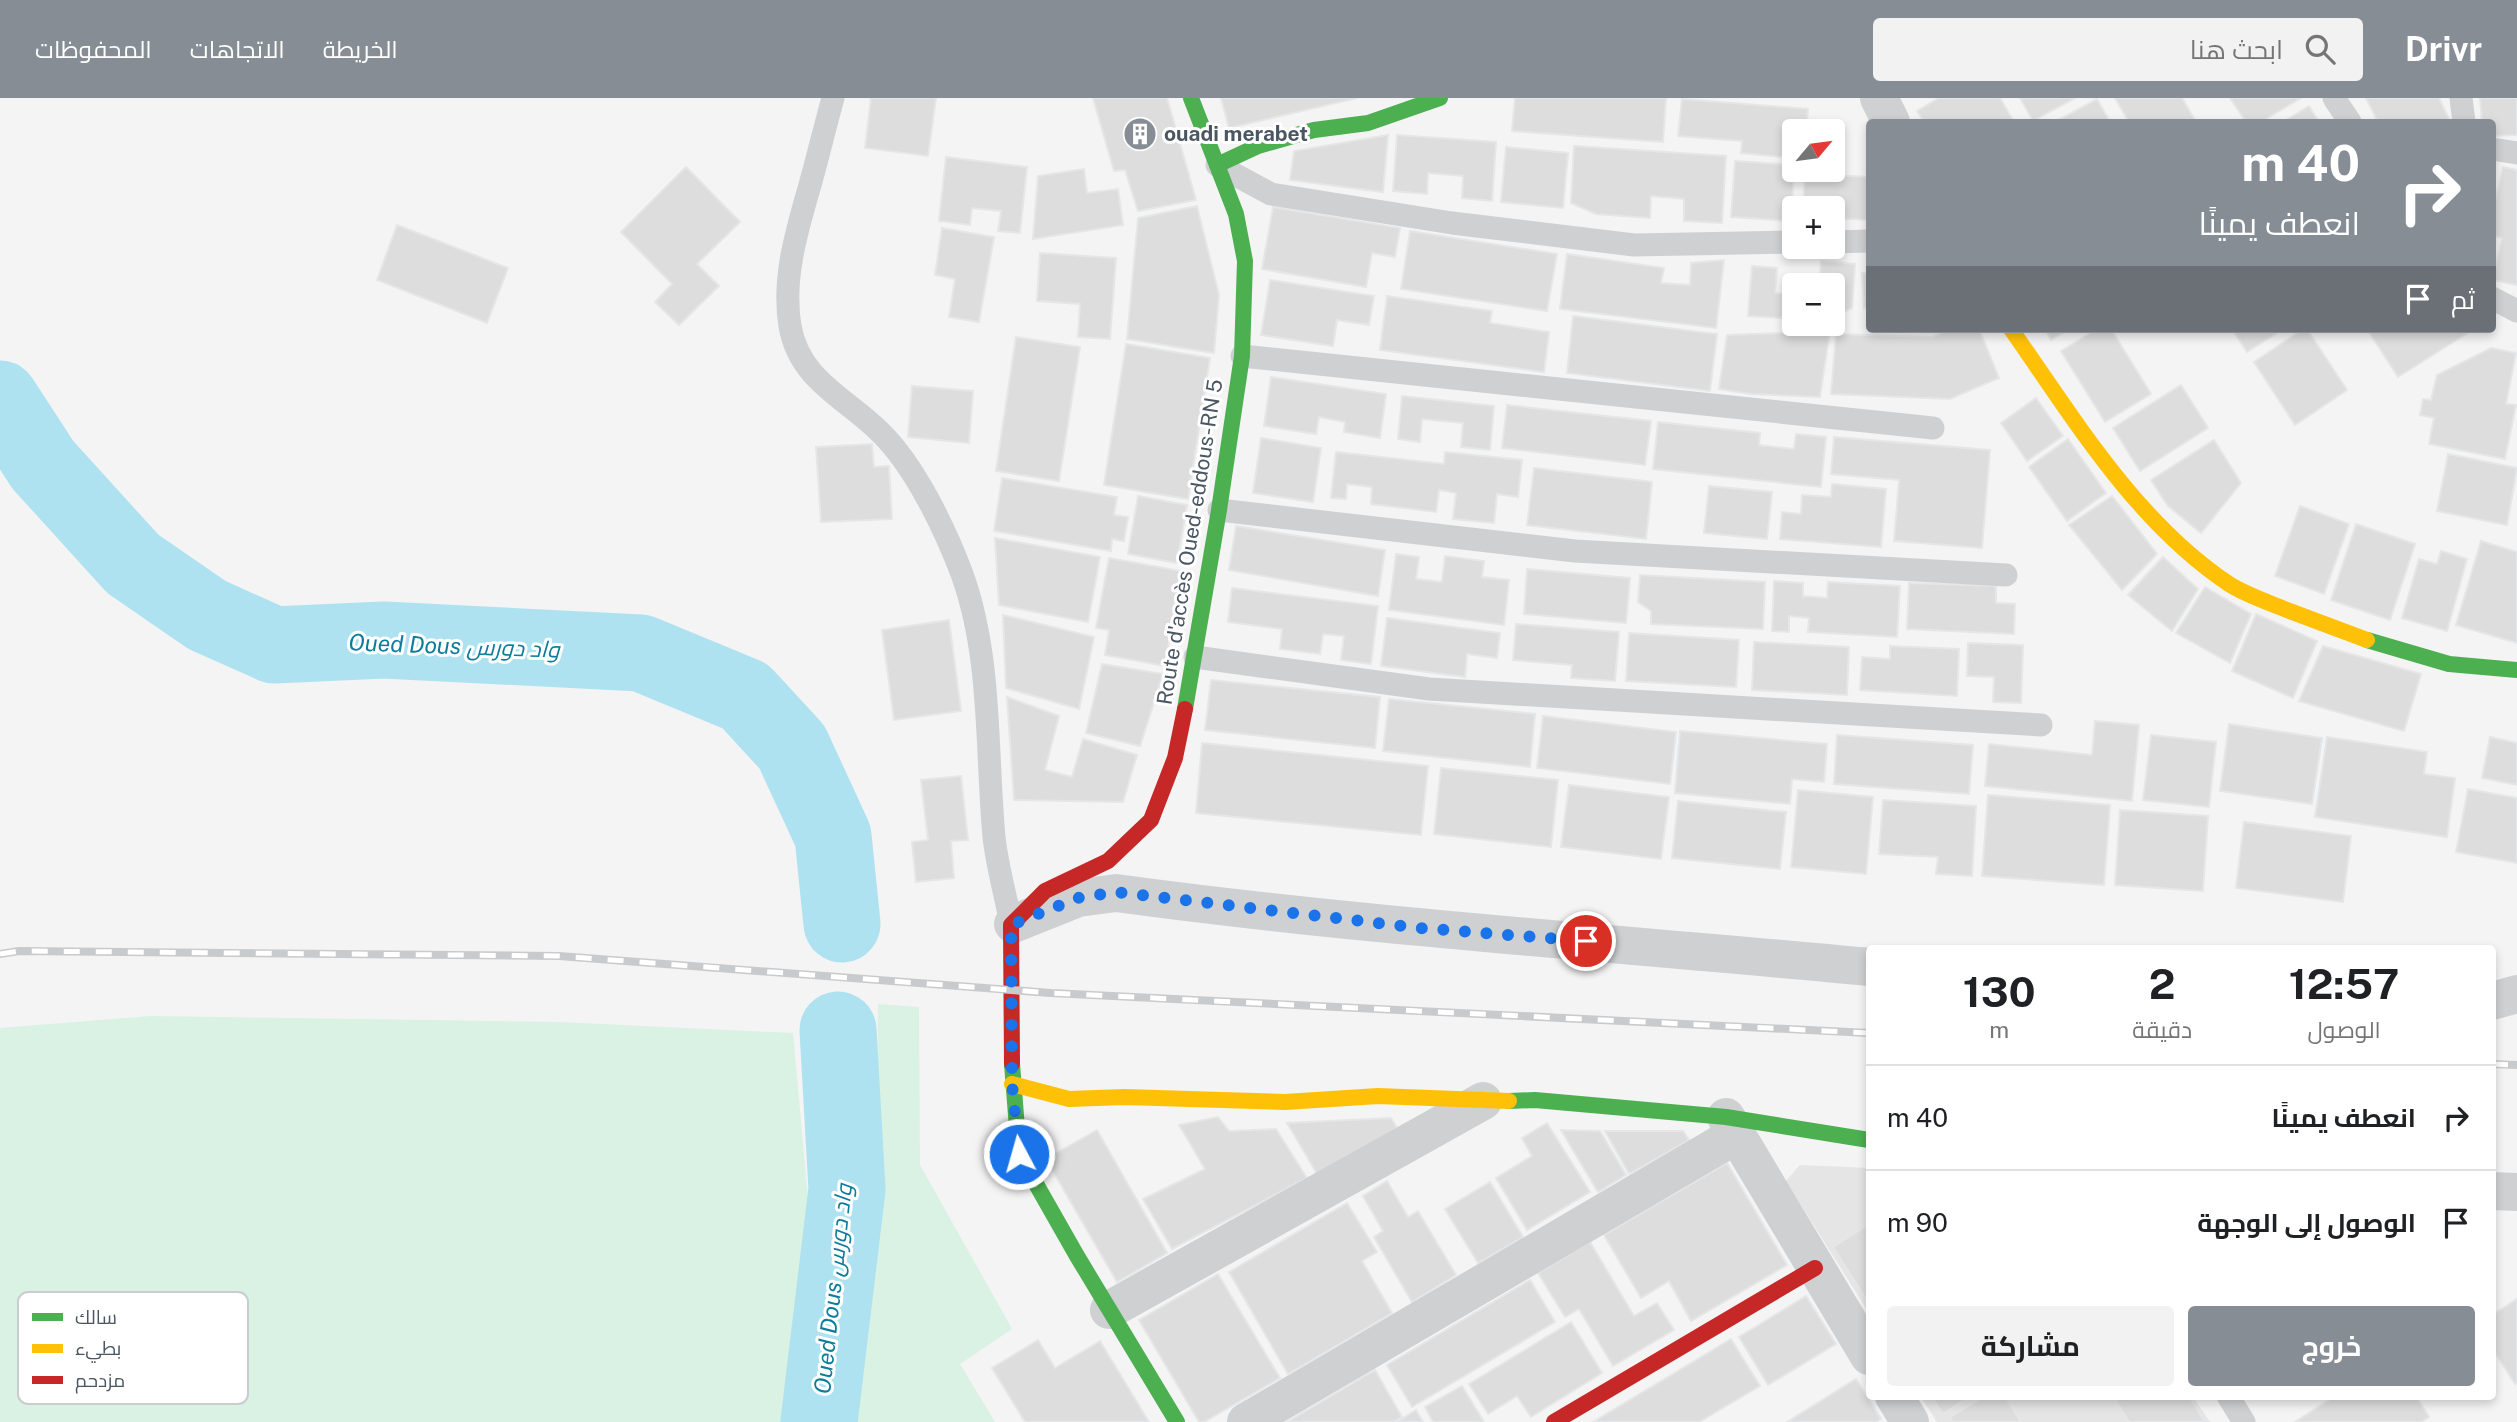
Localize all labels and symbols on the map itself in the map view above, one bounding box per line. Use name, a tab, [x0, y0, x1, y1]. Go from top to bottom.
building icon: ouadi merabet	[1121, 115, 1159, 153]
north arrow	[1782, 119, 1844, 182]
place label: ouadi merabet	[1164, 121, 1308, 146]
street label: Route d'accès Oued-eddous-RN 5	[1151, 377, 1228, 707]
water label: Oued Dous واد دورس	[348, 628, 561, 664]
pin	[1556, 911, 1616, 971]
position arrow	[982, 1117, 1056, 1191]
water label: Oued Dous واد دورس	[808, 1181, 858, 1395]
legend	[18, 1292, 248, 1404]
text: سالك	[75, 1306, 117, 1328]
text: بطيء	[75, 1337, 121, 1363]
text: مزدحم	[75, 1369, 125, 1394]

